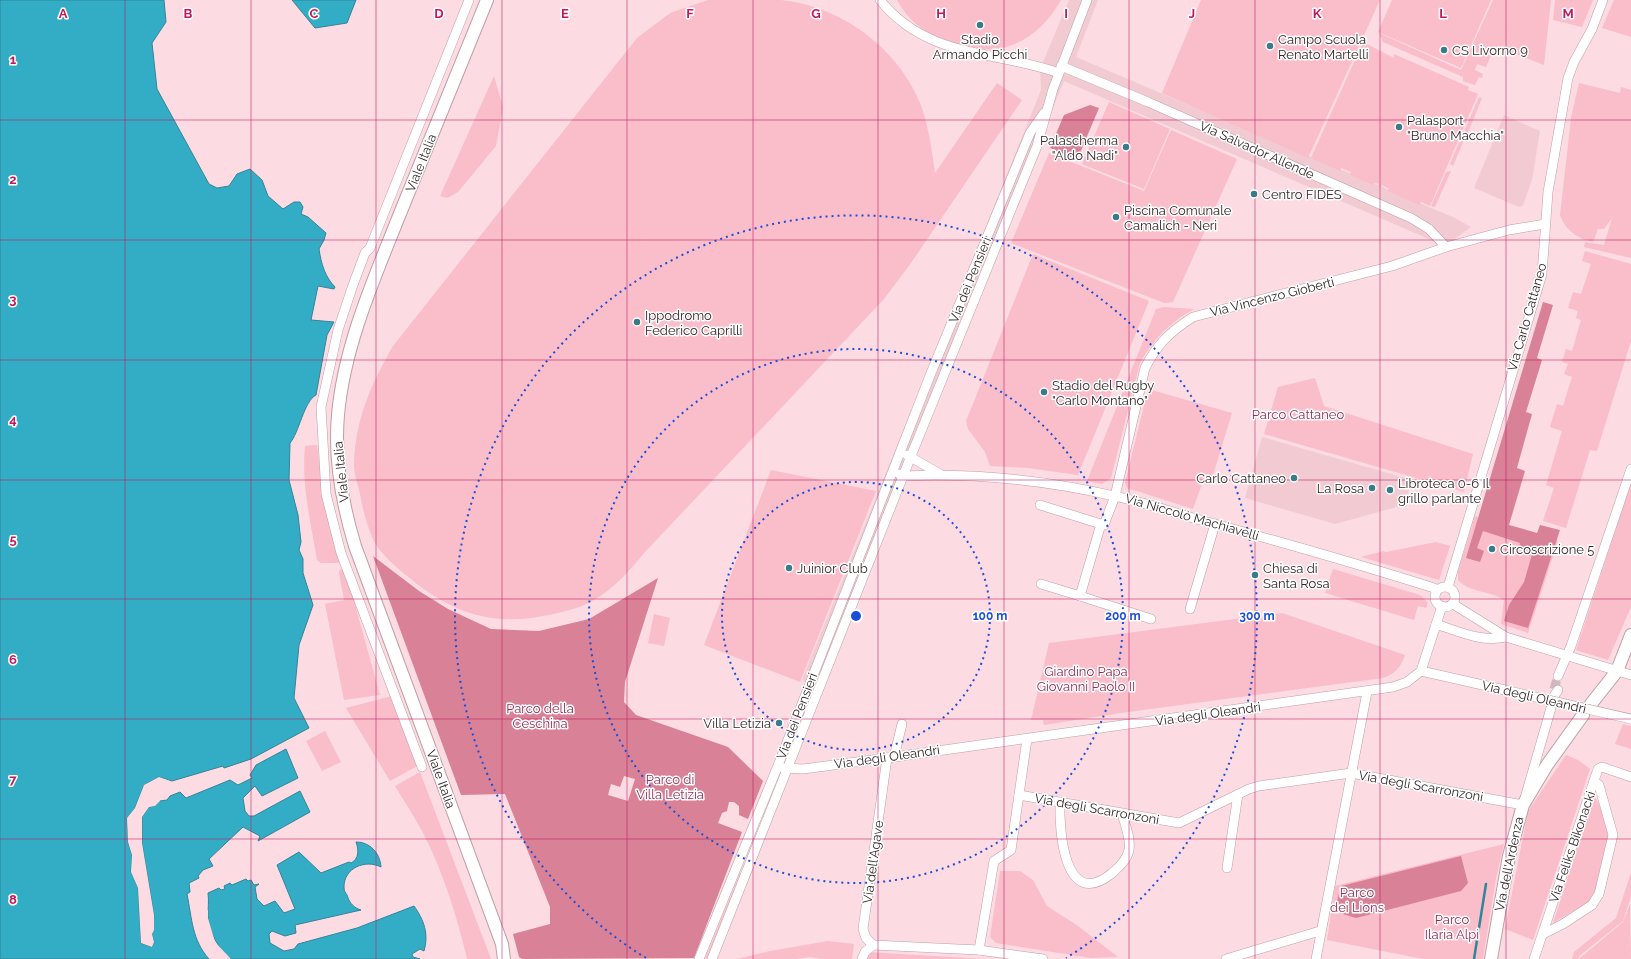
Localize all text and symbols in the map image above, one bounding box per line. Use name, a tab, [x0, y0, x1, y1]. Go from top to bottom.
text: A	[59, 6, 68, 21]
text: B	[184, 6, 193, 21]
text: C	[310, 6, 319, 21]
text: D	[434, 6, 444, 21]
text: E	[561, 6, 569, 21]
text: F	[686, 6, 694, 21]
text: G	[811, 6, 821, 21]
text: H	[936, 6, 946, 21]
text: I	[1064, 6, 1068, 21]
text: J	[1189, 6, 1195, 21]
text: K	[1313, 6, 1322, 21]
text: L	[1439, 6, 1447, 21]
text: M	[1562, 6, 1574, 21]
marker: Stadio Armando Picchi	[975, 20, 985, 30]
place label: Stadio Armando Picchi	[933, 32, 1027, 62]
place label: Campo Scuola Renato Martelli	[1278, 32, 1369, 62]
marker: Campo Scuola Renato Martelli	[1265, 41, 1275, 51]
place label: CS Livorno 9	[1452, 43, 1528, 58]
marker: CS Livorno 9	[1439, 45, 1449, 55]
text: 1	[10, 52, 17, 67]
place label: Palasport "Bruno Macchia"	[1407, 113, 1504, 143]
street label: Via Salvador Allende	[1197, 118, 1317, 182]
marker: Palasport "Bruno Macchia"	[1394, 122, 1404, 132]
street label: Viale Italia	[403, 132, 439, 194]
place label: Palascherma "Aldo Nadi"	[1040, 133, 1118, 163]
marker: Palascherma "Aldo Nadi"	[1121, 142, 1131, 152]
text: 2	[9, 172, 17, 187]
place label: Centro FIDES	[1262, 187, 1342, 202]
marker: Centro FIDES	[1249, 189, 1259, 199]
place label: Piscina Comunale Camalich - Neri	[1124, 203, 1232, 233]
marker: Piscina Comunale Camalich - Neri	[1111, 212, 1121, 222]
street label: Via dei Pensieri	[946, 235, 994, 325]
street label: Via Carlo Cattaneo	[1504, 261, 1550, 373]
street label: Via Vincenzo Gioberti	[1208, 274, 1336, 320]
text: 3	[9, 292, 17, 307]
place label: Ippodromo Federico Caprilli	[645, 308, 742, 338]
marker: Ippodromo Federico Caprilli	[632, 317, 642, 327]
place label: Stadio del Rugby "Carlo Montano"	[1052, 378, 1154, 408]
marker: Stadio del Rugby "Carlo Montano"	[1039, 387, 1049, 397]
park label: Parco Cattaneo	[1252, 407, 1344, 422]
text: 4	[9, 412, 17, 427]
street label: Viale Italia	[330, 441, 352, 503]
place label: Carlo Cattaneo	[1196, 471, 1286, 486]
marker: Carlo Cattaneo	[1289, 473, 1299, 483]
place label: Libroteca 0-6 Il grillo parlante	[1398, 476, 1490, 506]
place label: La Rosa	[1317, 481, 1364, 496]
marker: La Rosa	[1367, 483, 1377, 493]
marker: Libroteca 0-6 Il grillo parlante	[1385, 485, 1395, 495]
street label: Via Niccolò Machiavelli	[1123, 491, 1261, 543]
text: 5	[9, 532, 17, 547]
place label: Circoscrizione 5	[1500, 542, 1594, 557]
marker: Circoscrizione 5	[1487, 544, 1497, 554]
place label: Juinior Club	[797, 561, 868, 576]
place label: Chiesa di Santa Rosa	[1263, 561, 1330, 591]
marker: Juinior Club	[784, 563, 794, 573]
marker: Chiesa di Santa Rosa	[1250, 570, 1260, 580]
centre of rings	[849, 609, 863, 623]
text: 100 m	[973, 609, 1007, 623]
text: 200 m	[1105, 609, 1141, 623]
text: 300 m	[1239, 609, 1275, 623]
text: 6	[9, 652, 17, 667]
park label: Giardino Papa Giovanni Paolo II	[1037, 664, 1135, 694]
street label: Via dei Pensieri	[774, 671, 820, 761]
street label: Via degli Oleandri	[1480, 678, 1588, 716]
street label: Via degli Oleandri	[1154, 699, 1262, 729]
park label: Parco della Ceschina	[506, 701, 574, 731]
place label: Villa Letizia	[703, 716, 771, 731]
marker: Villa Letizia	[774, 718, 784, 728]
street label: Via degli Oleandri	[833, 742, 941, 772]
street label: Viale Italia	[423, 748, 459, 810]
street label: Via degli Scarronzoni	[1358, 768, 1484, 804]
text: 7	[9, 772, 17, 787]
park label: Parco di Villa Letizia	[636, 772, 704, 802]
street label: Via Feliks Bikonacki	[1546, 789, 1598, 905]
street label: Via degli Scarronzoni	[1034, 791, 1160, 827]
street label: Via dell'Ardenza	[1492, 815, 1526, 913]
street label: Via dell'Agave	[860, 819, 886, 905]
park label: Parco dei Lions	[1330, 885, 1384, 915]
text: 8	[9, 892, 17, 907]
park label: Parco Ilaria Alpi	[1425, 912, 1479, 942]

